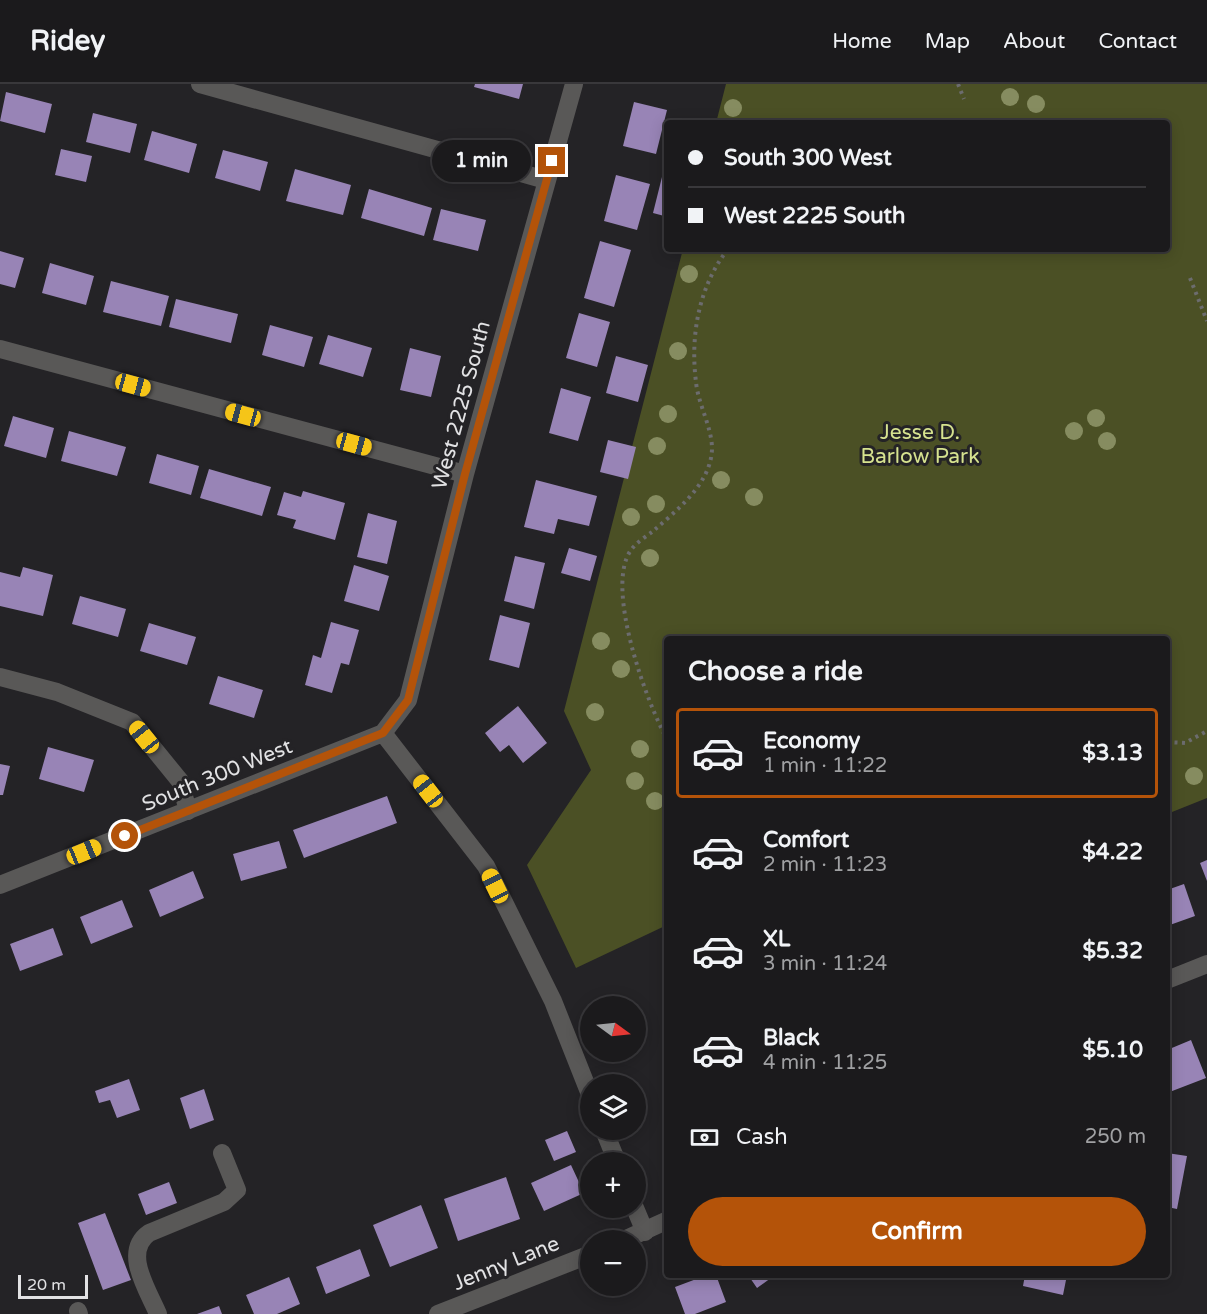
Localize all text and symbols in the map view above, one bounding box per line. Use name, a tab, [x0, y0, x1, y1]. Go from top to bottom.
text: Ridey	[30, 24, 105, 58]
text: Home	[832, 29, 892, 54]
text: Map	[925, 29, 970, 54]
text: About	[1003, 29, 1065, 54]
text: Contact	[1098, 29, 1177, 54]
callout: 1 min	[432, 140, 531, 182]
text: South 300 West	[724, 145, 892, 171]
route end	[538, 147, 565, 174]
text: 1 min	[455, 149, 508, 173]
text: West 2225 South	[724, 203, 905, 229]
street label: West 2225 South	[427, 318, 496, 492]
car	[113, 372, 153, 398]
car	[223, 402, 263, 428]
park label: Jesse D. Barlow Park	[860, 420, 980, 469]
car	[334, 431, 374, 457]
text: Choose a ride	[688, 655, 863, 688]
car	[126, 717, 162, 757]
icon: car	[691, 726, 745, 780]
text: Economy	[763, 728, 860, 754]
street label: South 300 West	[138, 734, 296, 817]
text: $3.13	[1082, 740, 1143, 766]
text: 1 min · 11:22	[763, 754, 887, 778]
car	[410, 771, 446, 811]
route start	[111, 822, 138, 849]
icon: car	[691, 825, 745, 879]
text: Comfort	[763, 827, 849, 853]
car	[64, 837, 104, 867]
text: $4.22	[1082, 839, 1143, 865]
text: 2 min · 11:23	[763, 853, 887, 877]
car	[479, 866, 511, 906]
icon: car	[691, 924, 745, 978]
text: XL	[763, 926, 790, 952]
text: $5.32	[1082, 938, 1143, 964]
text: 3 min · 11:24	[763, 952, 887, 976]
north arrow	[580, 996, 646, 1062]
map controls	[580, 996, 646, 1296]
icon: car	[691, 1023, 745, 1077]
text: Black	[763, 1025, 820, 1051]
text: $5.10	[1082, 1037, 1143, 1063]
text: 4 min · 11:25	[763, 1051, 887, 1075]
button: layers	[580, 1074, 646, 1140]
icon: cash	[688, 1121, 721, 1154]
text: Cash	[736, 1124, 788, 1150]
text: 250 m	[1085, 1125, 1146, 1149]
button: +	[580, 1152, 646, 1218]
button: Confirm	[688, 1197, 1146, 1266]
button: −	[580, 1230, 646, 1296]
street label: Jenny Lane	[449, 1231, 563, 1296]
scale bar	[18, 1272, 88, 1300]
text: 20 m	[27, 1275, 66, 1295]

